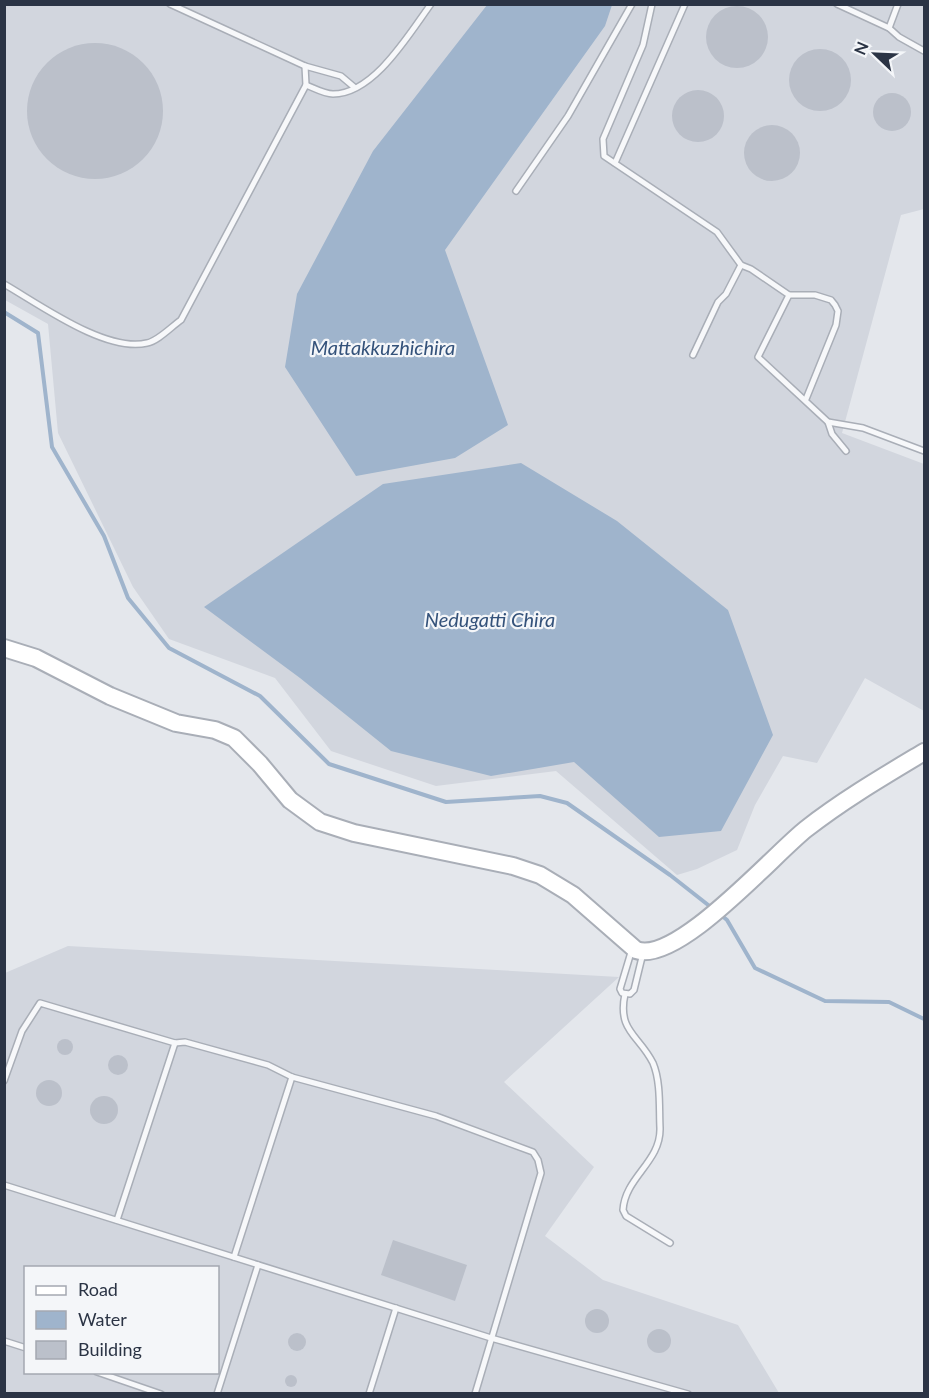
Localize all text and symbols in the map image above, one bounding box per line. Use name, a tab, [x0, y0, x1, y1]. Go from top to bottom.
north arrow	[845, 24, 905, 84]
text: N	[850, 39, 872, 57]
water label: Mattakkuzhichira	[311, 335, 455, 359]
water label: Nedugatti Chira	[425, 607, 555, 631]
legend	[24, 1266, 219, 1374]
text: Road	[78, 1278, 118, 1300]
text: Water	[78, 1308, 127, 1330]
text: Building	[78, 1338, 142, 1360]

